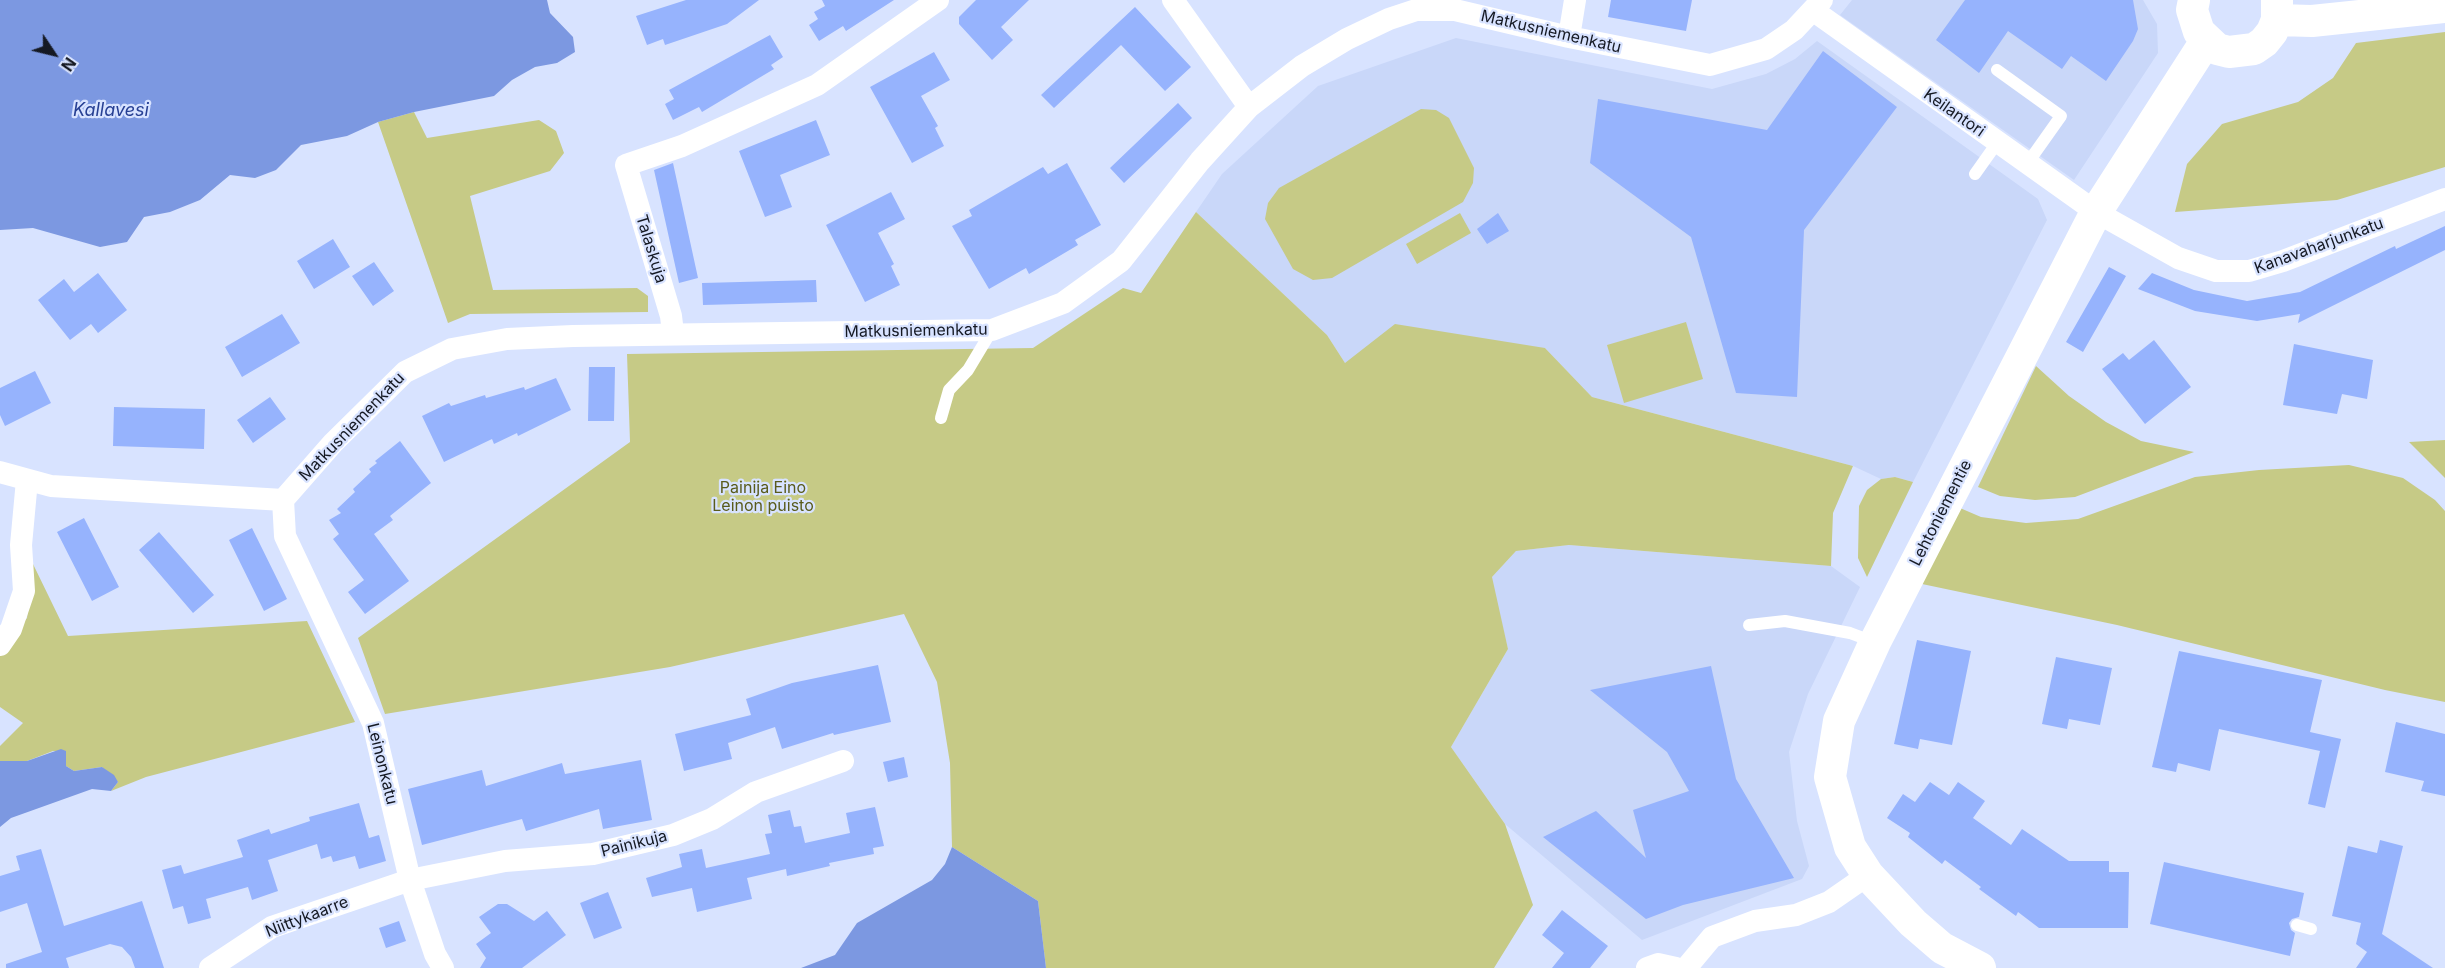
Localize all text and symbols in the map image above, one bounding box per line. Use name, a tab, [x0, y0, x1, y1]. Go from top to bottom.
street label: Matkusniemenkatu	[1479, 7, 1623, 57]
north arrow	[24, 24, 84, 84]
text: N	[57, 54, 80, 75]
street label: Keilantori	[1920, 85, 1988, 141]
water label: Kallavesi	[73, 100, 149, 122]
street label: Talaskuja	[632, 212, 670, 286]
street label: Kanavaharjunkatu	[2252, 214, 2386, 278]
street label: Matkusniemenkatu	[844, 320, 988, 342]
street label: Matkusniemenkatu	[295, 369, 409, 485]
street label: Lehtoniementie	[1906, 457, 1976, 569]
park label: Painija Eino Leinon puisto	[712, 478, 814, 516]
street label: Leinonkatu	[363, 721, 401, 807]
street label: Painikuja	[599, 827, 669, 861]
street label: Niittykaarre	[263, 892, 351, 942]

